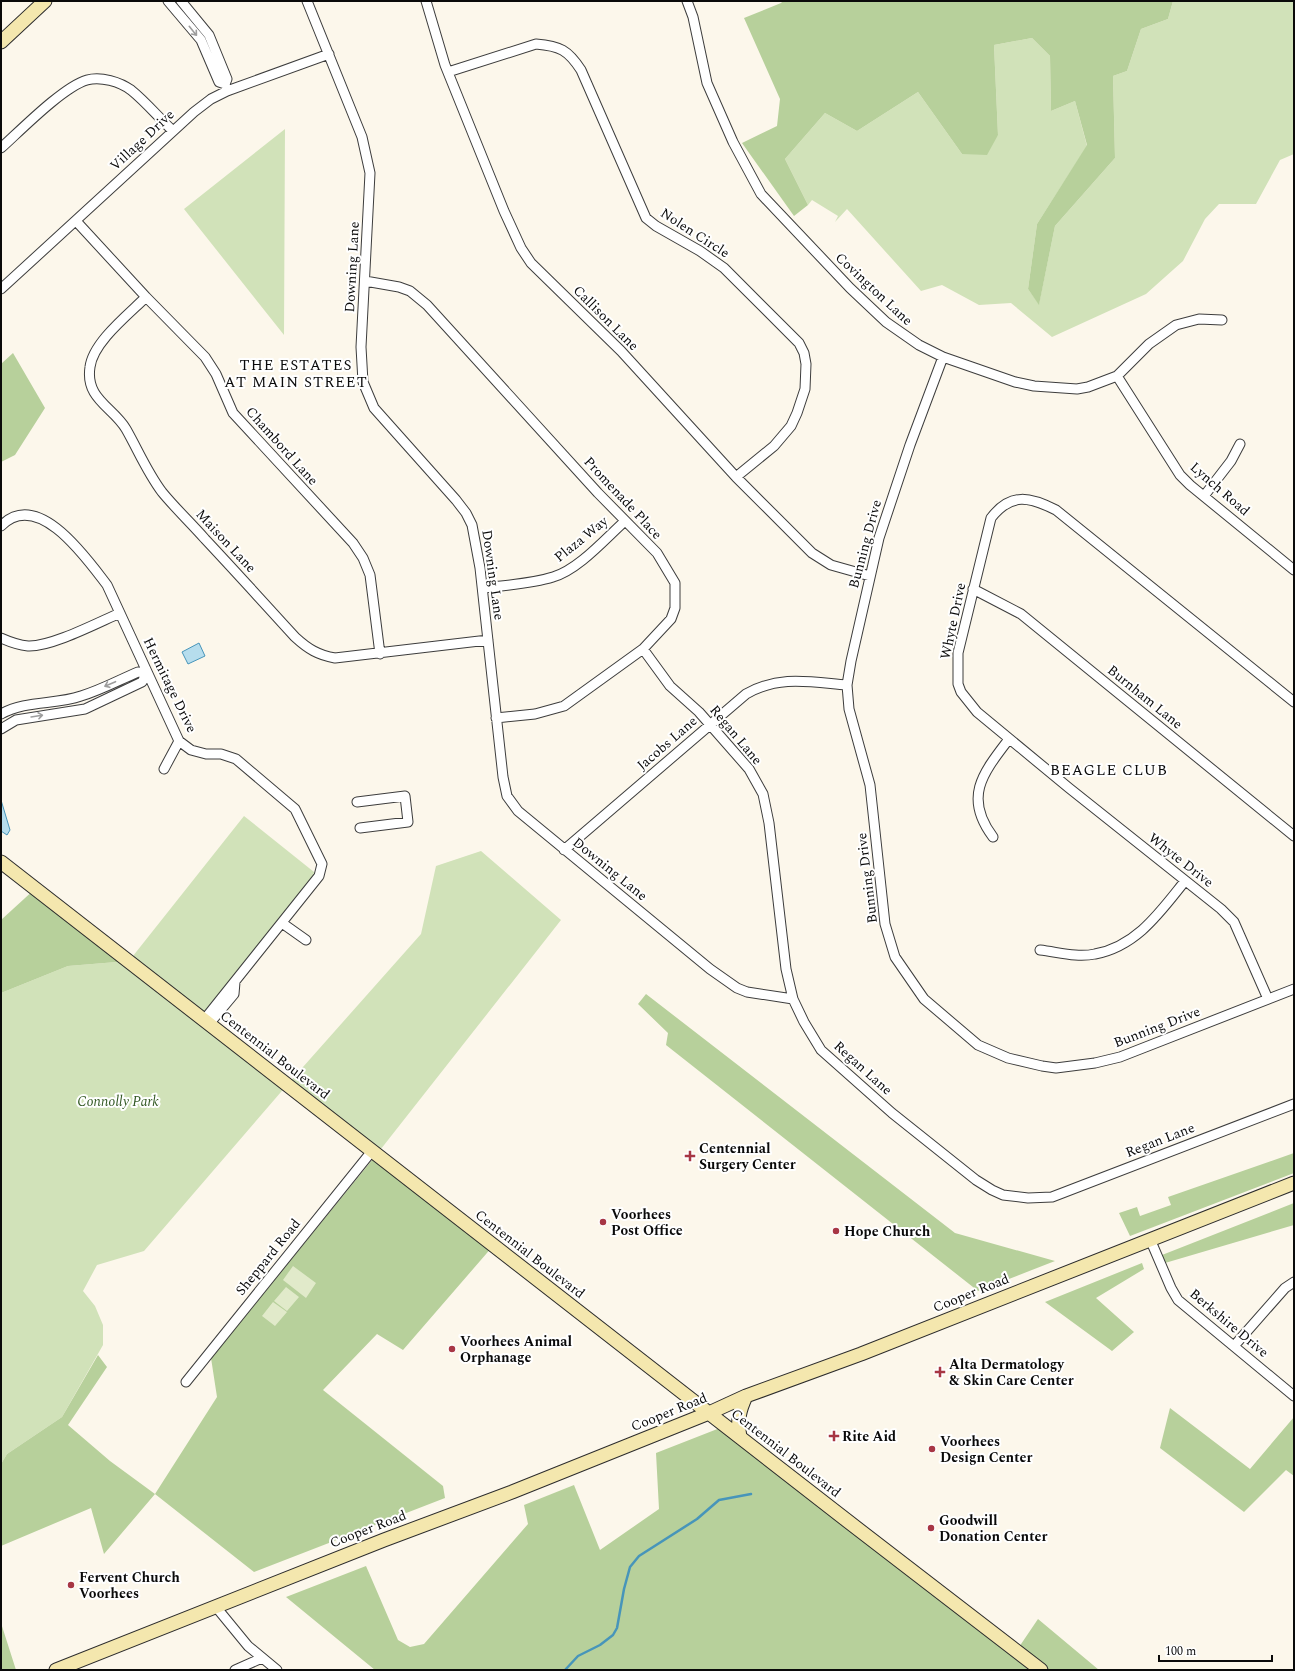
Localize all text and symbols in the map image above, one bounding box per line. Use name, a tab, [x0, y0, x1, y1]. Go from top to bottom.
one-way arrow	[189, 25, 197, 36]
street label: Village Drive	[105, 104, 179, 176]
street label: Nolen Circle	[656, 203, 734, 263]
street label: Downing Lane	[339, 221, 365, 313]
street label: Covington Lane	[831, 247, 918, 331]
street label: Callison Lane	[568, 280, 644, 356]
district label: THE ESTATES AT MAIN STREET	[224, 354, 368, 394]
street label: Chambord Lane	[241, 402, 323, 490]
street label: Promenade Place	[579, 452, 667, 544]
street label: Lynch Road	[1185, 457, 1255, 521]
street label: Bunning Drive	[843, 497, 887, 591]
street label: Maison Lane	[191, 504, 261, 578]
street label: Plaza Way	[550, 510, 613, 567]
street label: Downing Lane	[476, 528, 510, 622]
street label: Whyte Drive	[935, 580, 971, 661]
street label: Hermitage Drive	[138, 634, 202, 736]
street label: Burnham Lane	[1103, 660, 1187, 734]
one-way arrow	[105, 681, 117, 688]
street label: Regan Lane	[705, 700, 768, 770]
street label: Jacobs Lane	[632, 711, 702, 775]
one-way arrow	[30, 712, 43, 720]
district label: BEAGLE CLUB	[1050, 759, 1168, 782]
street label: Whyte Drive	[1144, 828, 1218, 892]
street label: Bunning Drive	[851, 831, 883, 925]
street label: Downing Lane	[568, 832, 652, 906]
street label: Bunning Drive	[1111, 1001, 1204, 1053]
street label: Centennial Boulevard	[216, 1005, 335, 1105]
street label: Regan Lane	[829, 1036, 897, 1100]
park label: Connolly Park	[77, 1091, 159, 1112]
street label: Regan Lane	[1122, 1117, 1198, 1163]
place label: Centennial Surgery Center	[699, 1138, 796, 1175]
marker: Centennial Surgery Center	[684, 1150, 696, 1162]
street label: Centennial Boulevard	[471, 1204, 590, 1304]
place label: Voorhees Post Office	[611, 1204, 683, 1241]
street label: Sheppard Road	[230, 1214, 306, 1300]
marker: Voorhees Post Office	[598, 1217, 608, 1227]
place label: Hope Church	[844, 1221, 931, 1242]
marker: Hope Church	[831, 1226, 841, 1236]
street label: Cooper Road	[930, 1268, 1013, 1318]
street label: Berkshire Drive	[1185, 1284, 1273, 1363]
place label: Voorhees Animal Orphanage	[460, 1331, 573, 1368]
marker: Voorhees Animal Orphanage	[447, 1344, 457, 1354]
place label: Alta Dermatology & Skin Care Center	[949, 1354, 1074, 1391]
marker: Alta Dermatology & Skin Care Center	[934, 1366, 946, 1378]
street label: Cooper Road	[628, 1387, 711, 1437]
street label: Centennial Boulevard	[727, 1403, 846, 1503]
place label: Rite Aid	[842, 1426, 896, 1447]
marker: Rite Aid	[829, 1431, 839, 1441]
place label: Voorhees Design Center	[940, 1431, 1033, 1468]
marker: Voorhees Design Center	[927, 1444, 937, 1454]
street label: Cooper Road	[327, 1505, 410, 1553]
place label: Goodwill Donation Center	[939, 1510, 1047, 1547]
marker: Goodwill Donation Center	[926, 1523, 936, 1533]
place label: Fervent Church Voorhees	[79, 1567, 180, 1604]
marker: Fervent Church Voorhees	[66, 1580, 76, 1590]
scale bar	[1159, 1637, 1272, 1663]
text: 100 m	[1165, 1642, 1196, 1661]

